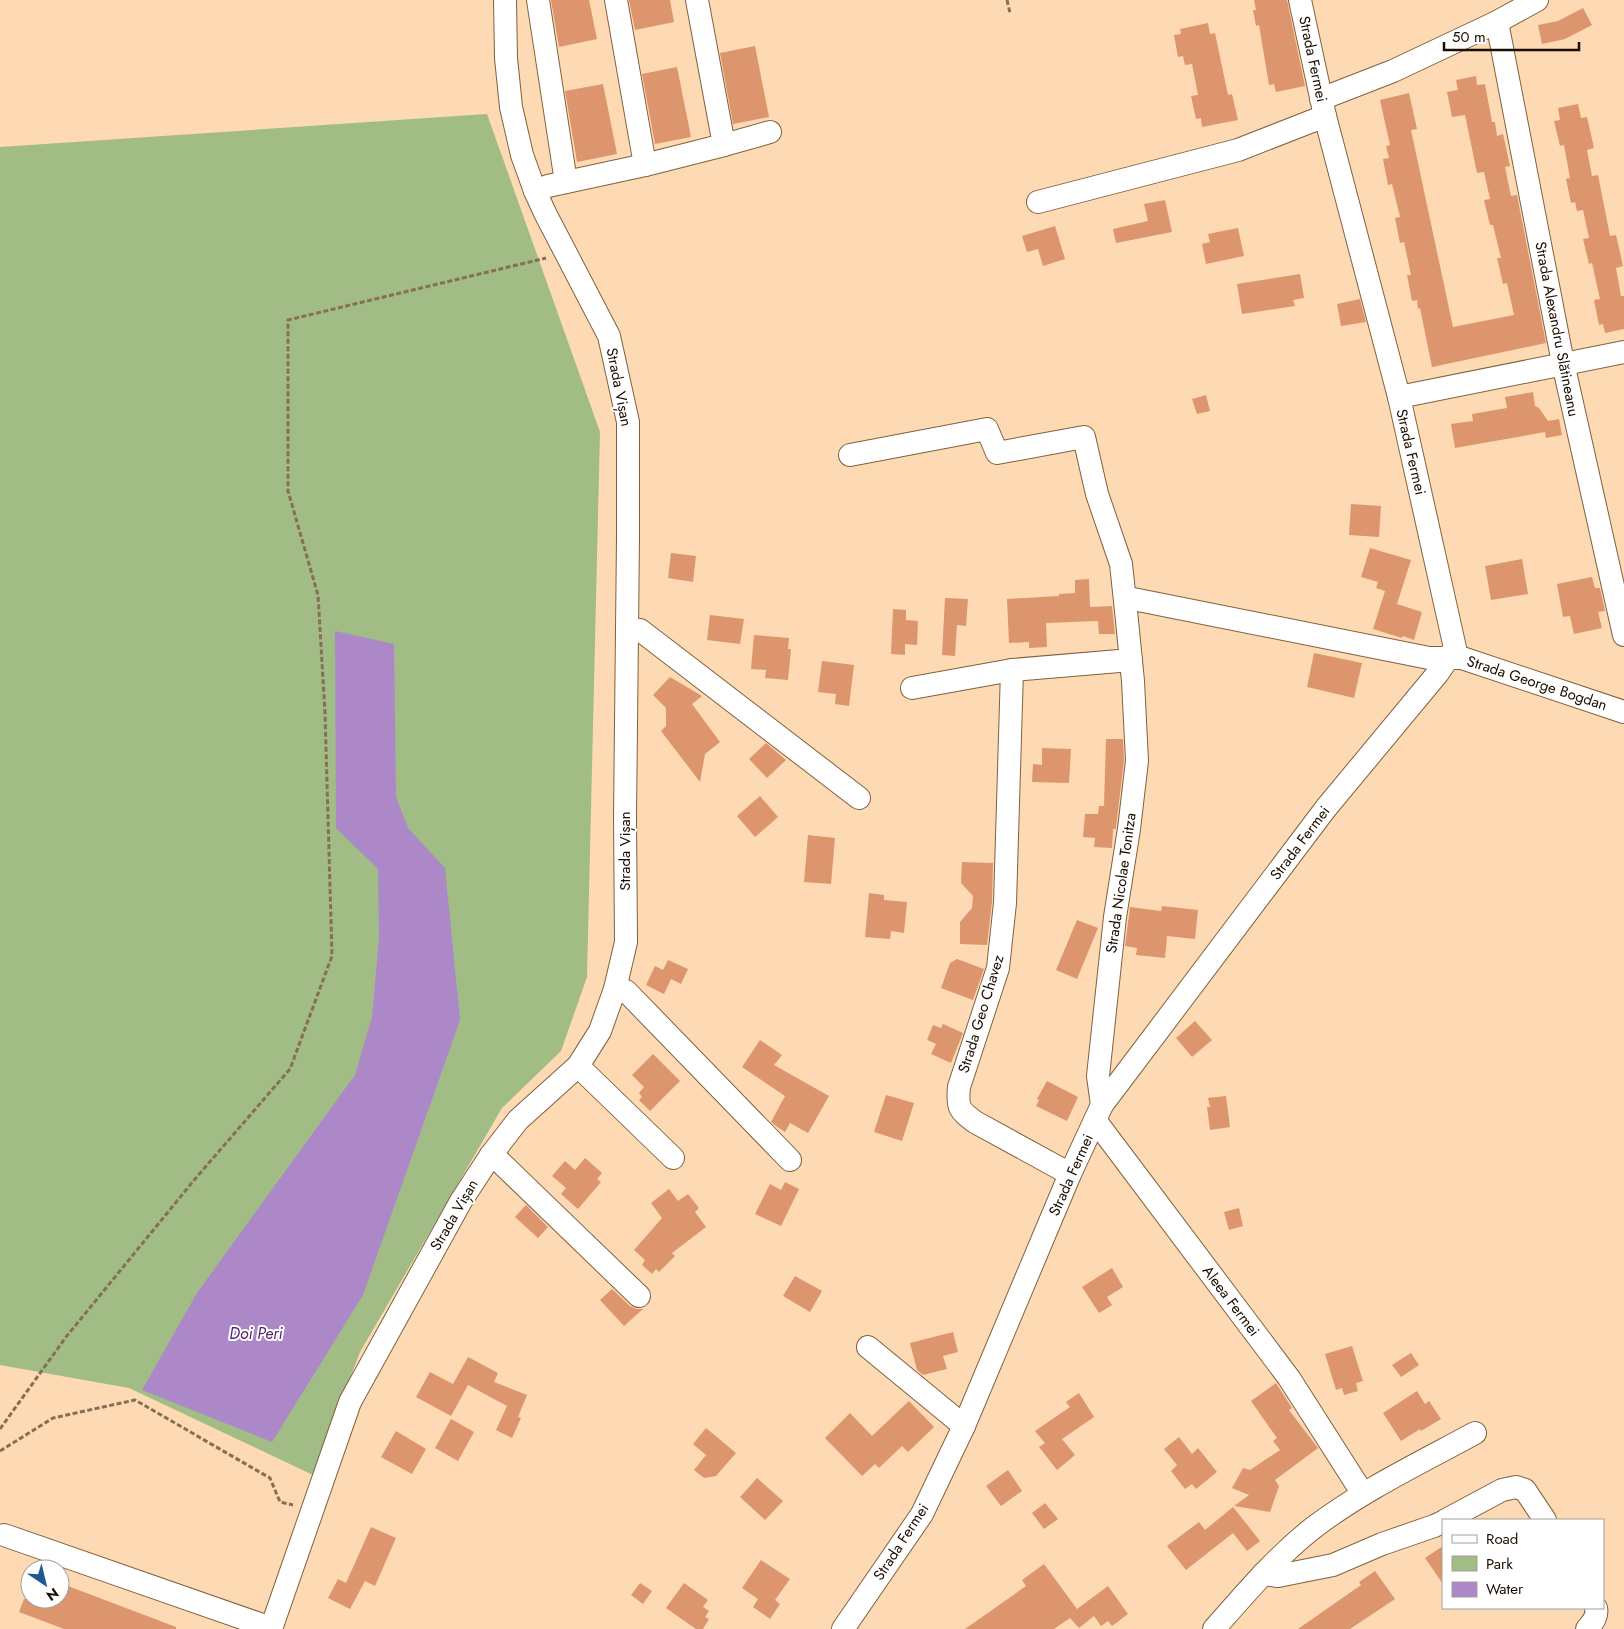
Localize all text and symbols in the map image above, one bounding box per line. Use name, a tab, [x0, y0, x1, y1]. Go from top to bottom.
street label: Strada Fermei	[1293, 14, 1333, 104]
scale bar	[1444, 20, 1579, 52]
text: 50 m	[1452, 26, 1486, 48]
street label: Strada Alexandru Slătineanu	[1529, 240, 1585, 418]
street label: Strada Vișan	[601, 346, 637, 428]
street label: Strada Fermei	[1390, 407, 1432, 497]
street label: Strada George Bogdan	[1464, 650, 1610, 716]
street label: Strada Fermei	[1265, 801, 1335, 885]
street label: Strada Vișan	[614, 811, 636, 891]
street label: Strada Nicolae Tonitza	[1100, 811, 1142, 955]
street label: Strada Geo Chavez	[953, 952, 1009, 1076]
street label: Strada Fermei	[1043, 1130, 1099, 1220]
street label: Strada Vișan	[425, 1175, 483, 1255]
street label: Aleea Fermei	[1197, 1261, 1265, 1341]
water label: Doi Peri	[229, 1322, 284, 1345]
street label: Strada Fermei	[868, 1499, 934, 1585]
legend	[1442, 1519, 1604, 1609]
text: Road	[1486, 1528, 1518, 1550]
text: Park	[1486, 1553, 1513, 1575]
north arrow	[20, 1559, 70, 1609]
text: Water	[1486, 1578, 1524, 1600]
text: N	[42, 1583, 63, 1606]

